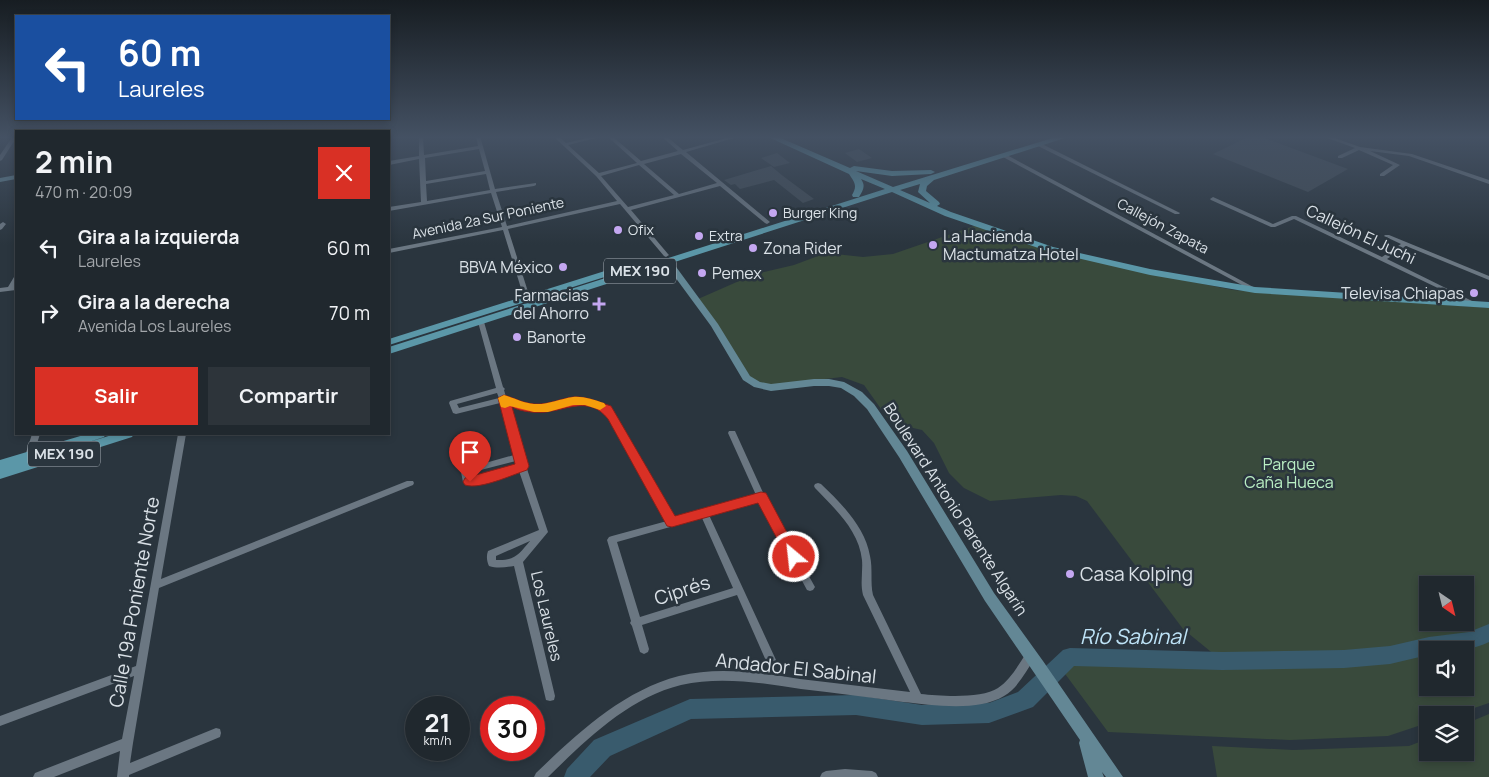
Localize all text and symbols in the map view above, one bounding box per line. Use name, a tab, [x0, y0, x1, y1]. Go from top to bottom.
text: 60 m	[118, 29, 201, 77]
icon: left	[35, 35, 100, 100]
text: Laureles	[118, 74, 205, 104]
text: 2 min	[35, 141, 113, 182]
button: close	[318, 147, 370, 199]
text: 470 m · 20:09	[35, 181, 132, 203]
street label: Avenida 2a Sur Poniente	[410, 192, 566, 243]
street label: Callejón Zapata	[1114, 193, 1212, 258]
street label: Callejón El Juchi	[1303, 199, 1419, 269]
place label: Burger King	[783, 203, 857, 222]
marker: Burger King	[767, 207, 779, 219]
place label: Ofix	[628, 220, 655, 239]
text: Gira a la izquierda	[78, 224, 239, 250]
marker: Ofix	[612, 224, 624, 236]
place label: La Hacienda Mactumatza Hotel	[943, 225, 1079, 265]
place label: Extra	[709, 226, 743, 245]
marker: Extra	[693, 230, 705, 242]
icon: left	[35, 234, 63, 262]
text: 60 m	[327, 235, 370, 261]
place label: Zona Rider	[763, 237, 843, 259]
marker: La Hacienda Mactumatza Hotel	[927, 239, 939, 251]
marker: Zona Rider	[747, 242, 759, 254]
text: Laureles	[78, 250, 141, 272]
place label: BBVA México	[459, 256, 553, 278]
road number: MEX 190	[604, 258, 676, 284]
marker: BBVA México	[557, 261, 569, 273]
place label: Pemex	[712, 262, 762, 284]
marker: Pemex	[696, 267, 708, 279]
place label: Televisa Chiapas	[1341, 282, 1464, 304]
place label: Farmacias del Ahorro	[513, 284, 589, 324]
marker: Televisa Chiapas	[1468, 287, 1480, 299]
text: Gira a la derecha	[78, 289, 230, 315]
marker: Farmacias del Ahorro	[593, 298, 605, 310]
icon: right	[35, 299, 63, 327]
text: 70 m	[329, 300, 370, 326]
text: Avenida Los Laureles	[78, 315, 231, 337]
place label: Banorte	[527, 326, 586, 348]
marker: Banorte	[511, 331, 523, 343]
button: Salir	[35, 367, 198, 425]
button: Compartir	[208, 367, 370, 425]
street label: Boulevard Antonio Parente Algarín	[879, 398, 1033, 620]
pin	[449, 431, 491, 482]
icon: arrive	[456, 438, 484, 466]
road number: MEX 190	[28, 442, 100, 466]
park label: Parque Caña Hueca	[1244, 453, 1334, 493]
street label: Calle 19a Poniente Norte	[103, 495, 165, 709]
position arrow	[767, 530, 819, 582]
place label: Casa Kolping	[1080, 561, 1193, 587]
marker: Casa Kolping	[1064, 568, 1076, 580]
street label: Los Laureles	[526, 569, 568, 663]
street label: Ciprés	[651, 569, 713, 611]
north arrow	[1419, 576, 1474, 631]
map controls	[1419, 576, 1474, 761]
water label: Río Sabinal	[1080, 622, 1189, 650]
button: sound	[1419, 641, 1474, 696]
street label: Andador El Sabinal	[714, 647, 878, 689]
speed limit sign: 30	[480, 696, 545, 761]
text: 21	[425, 705, 450, 740]
button: layers	[1419, 706, 1474, 761]
text: km/h	[424, 732, 451, 749]

